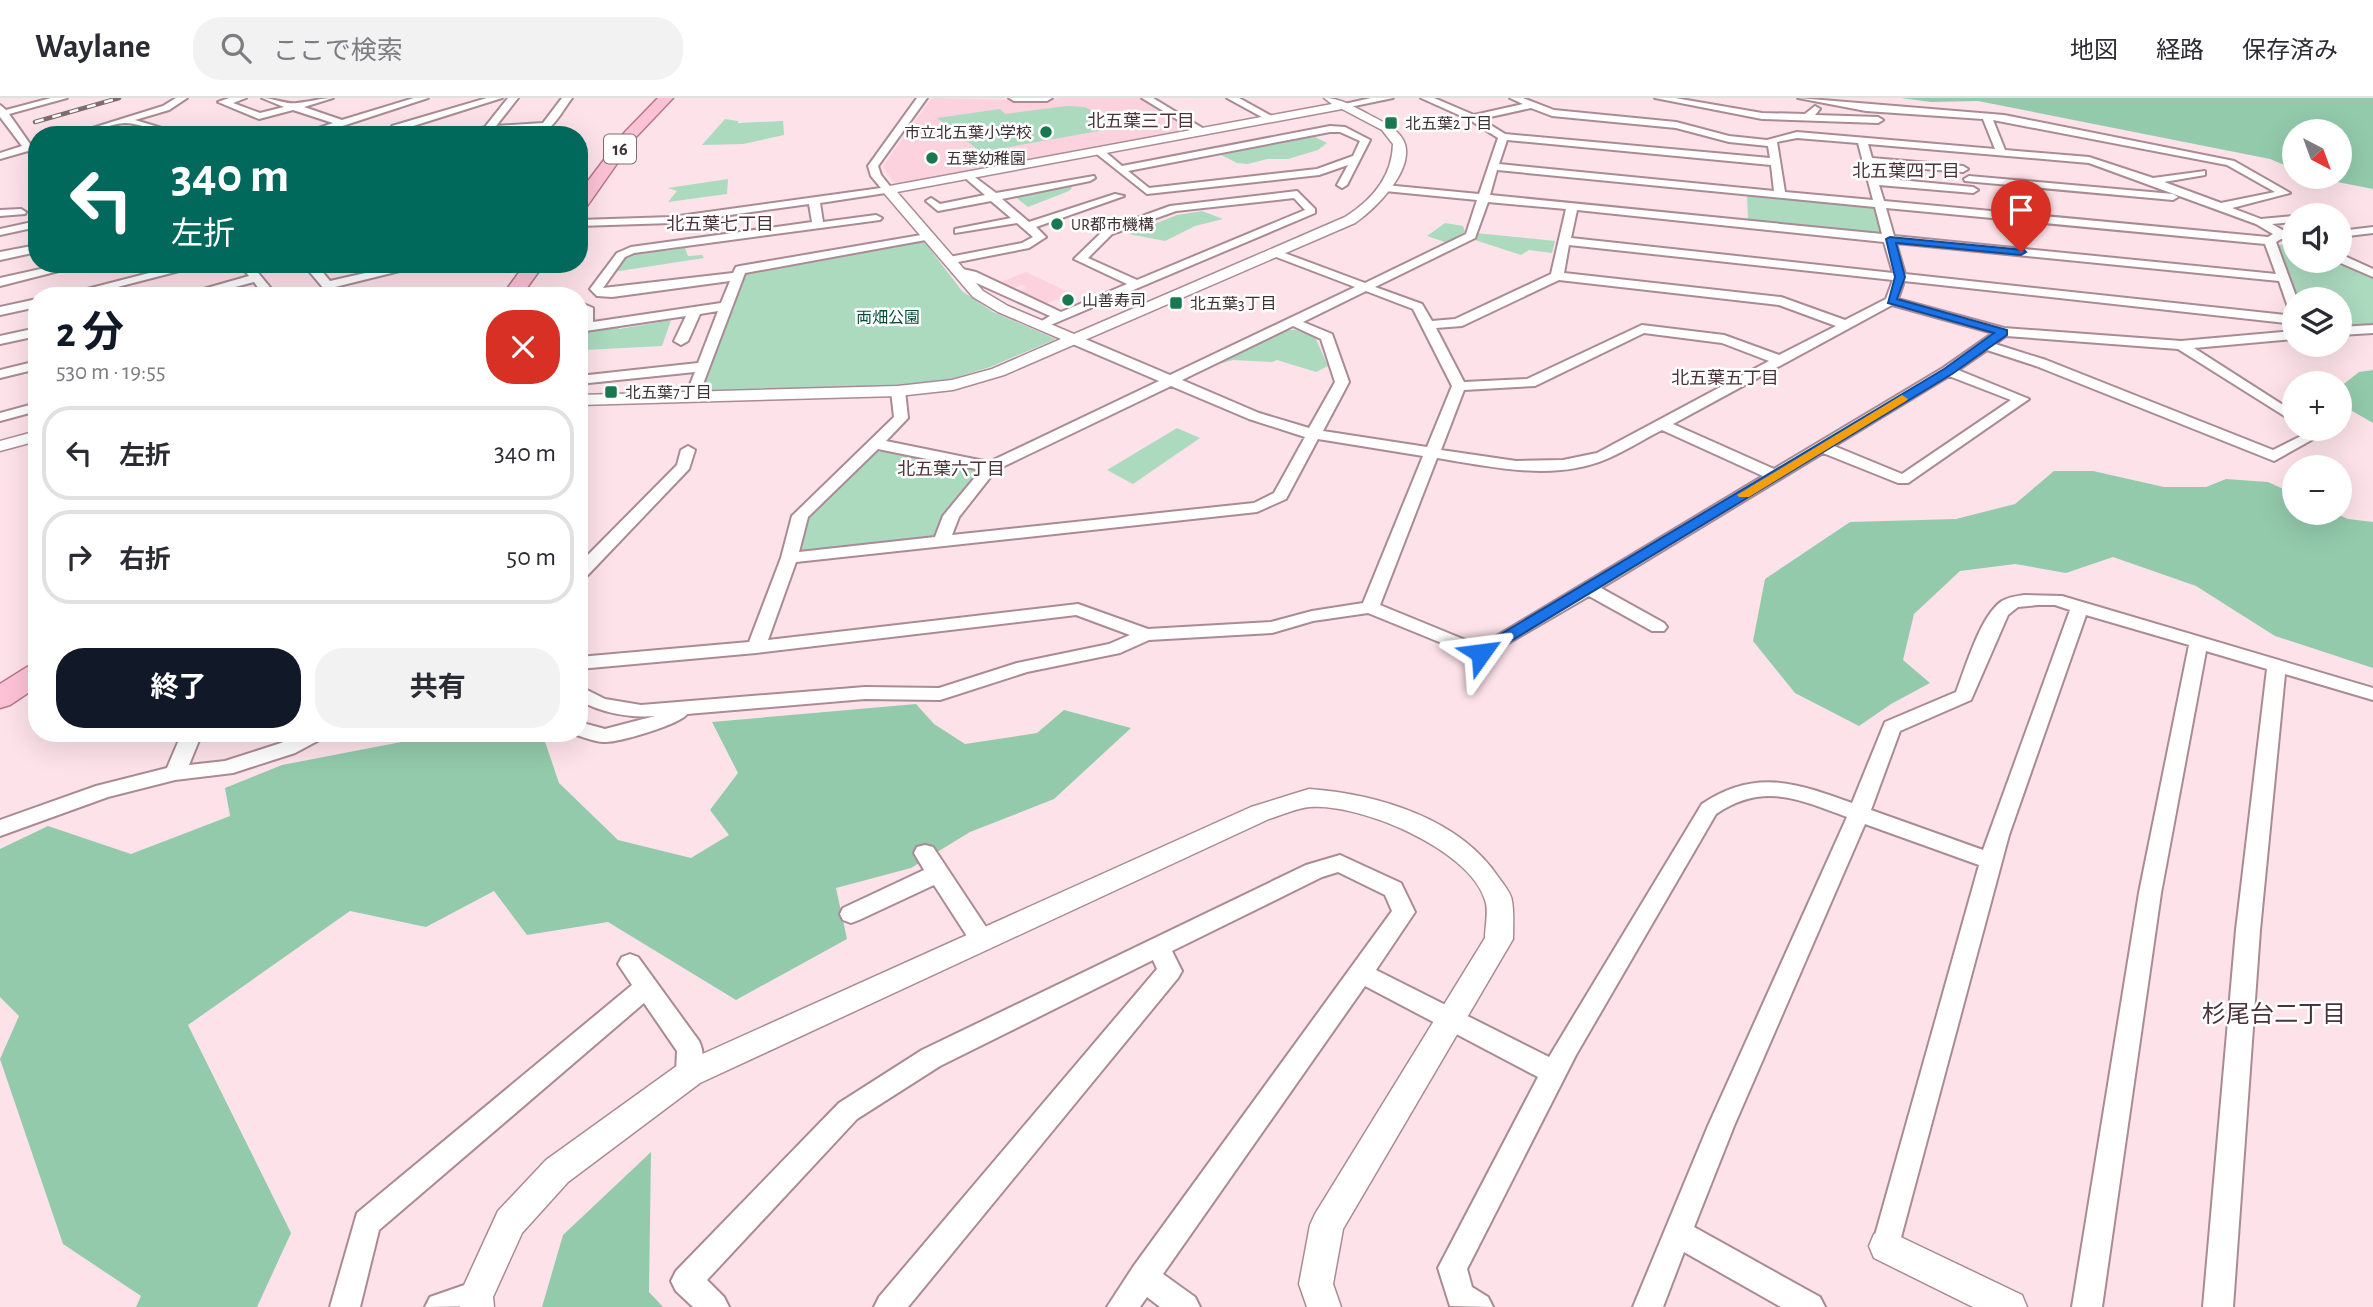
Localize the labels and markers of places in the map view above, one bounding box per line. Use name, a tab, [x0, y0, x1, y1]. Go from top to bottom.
marker: 北五葉2丁目	[1383, 115, 1399, 131]
place label: 北五葉2丁目	[1405, 115, 1492, 132]
place label: 市立北五葉小学校	[904, 124, 1032, 141]
marker: 市立北五葉小学校	[1038, 124, 1054, 140]
marker: 五葉幼稚園	[924, 150, 940, 166]
place label: 五葉幼稚園	[946, 150, 1026, 167]
pin	[1991, 180, 2051, 252]
marker: UR都市機構	[1049, 216, 1065, 232]
place label: UR都市機構	[1071, 216, 1154, 233]
marker: 山善寿司	[1060, 292, 1076, 308]
place label: 山善寿司	[1082, 292, 1146, 309]
marker: 北五葉3丁目	[1168, 295, 1184, 311]
place label: 北五葉3丁目	[1190, 295, 1277, 312]
marker: 北五葉7丁目	[603, 384, 619, 400]
place label: 北五葉7丁目	[625, 384, 712, 401]

